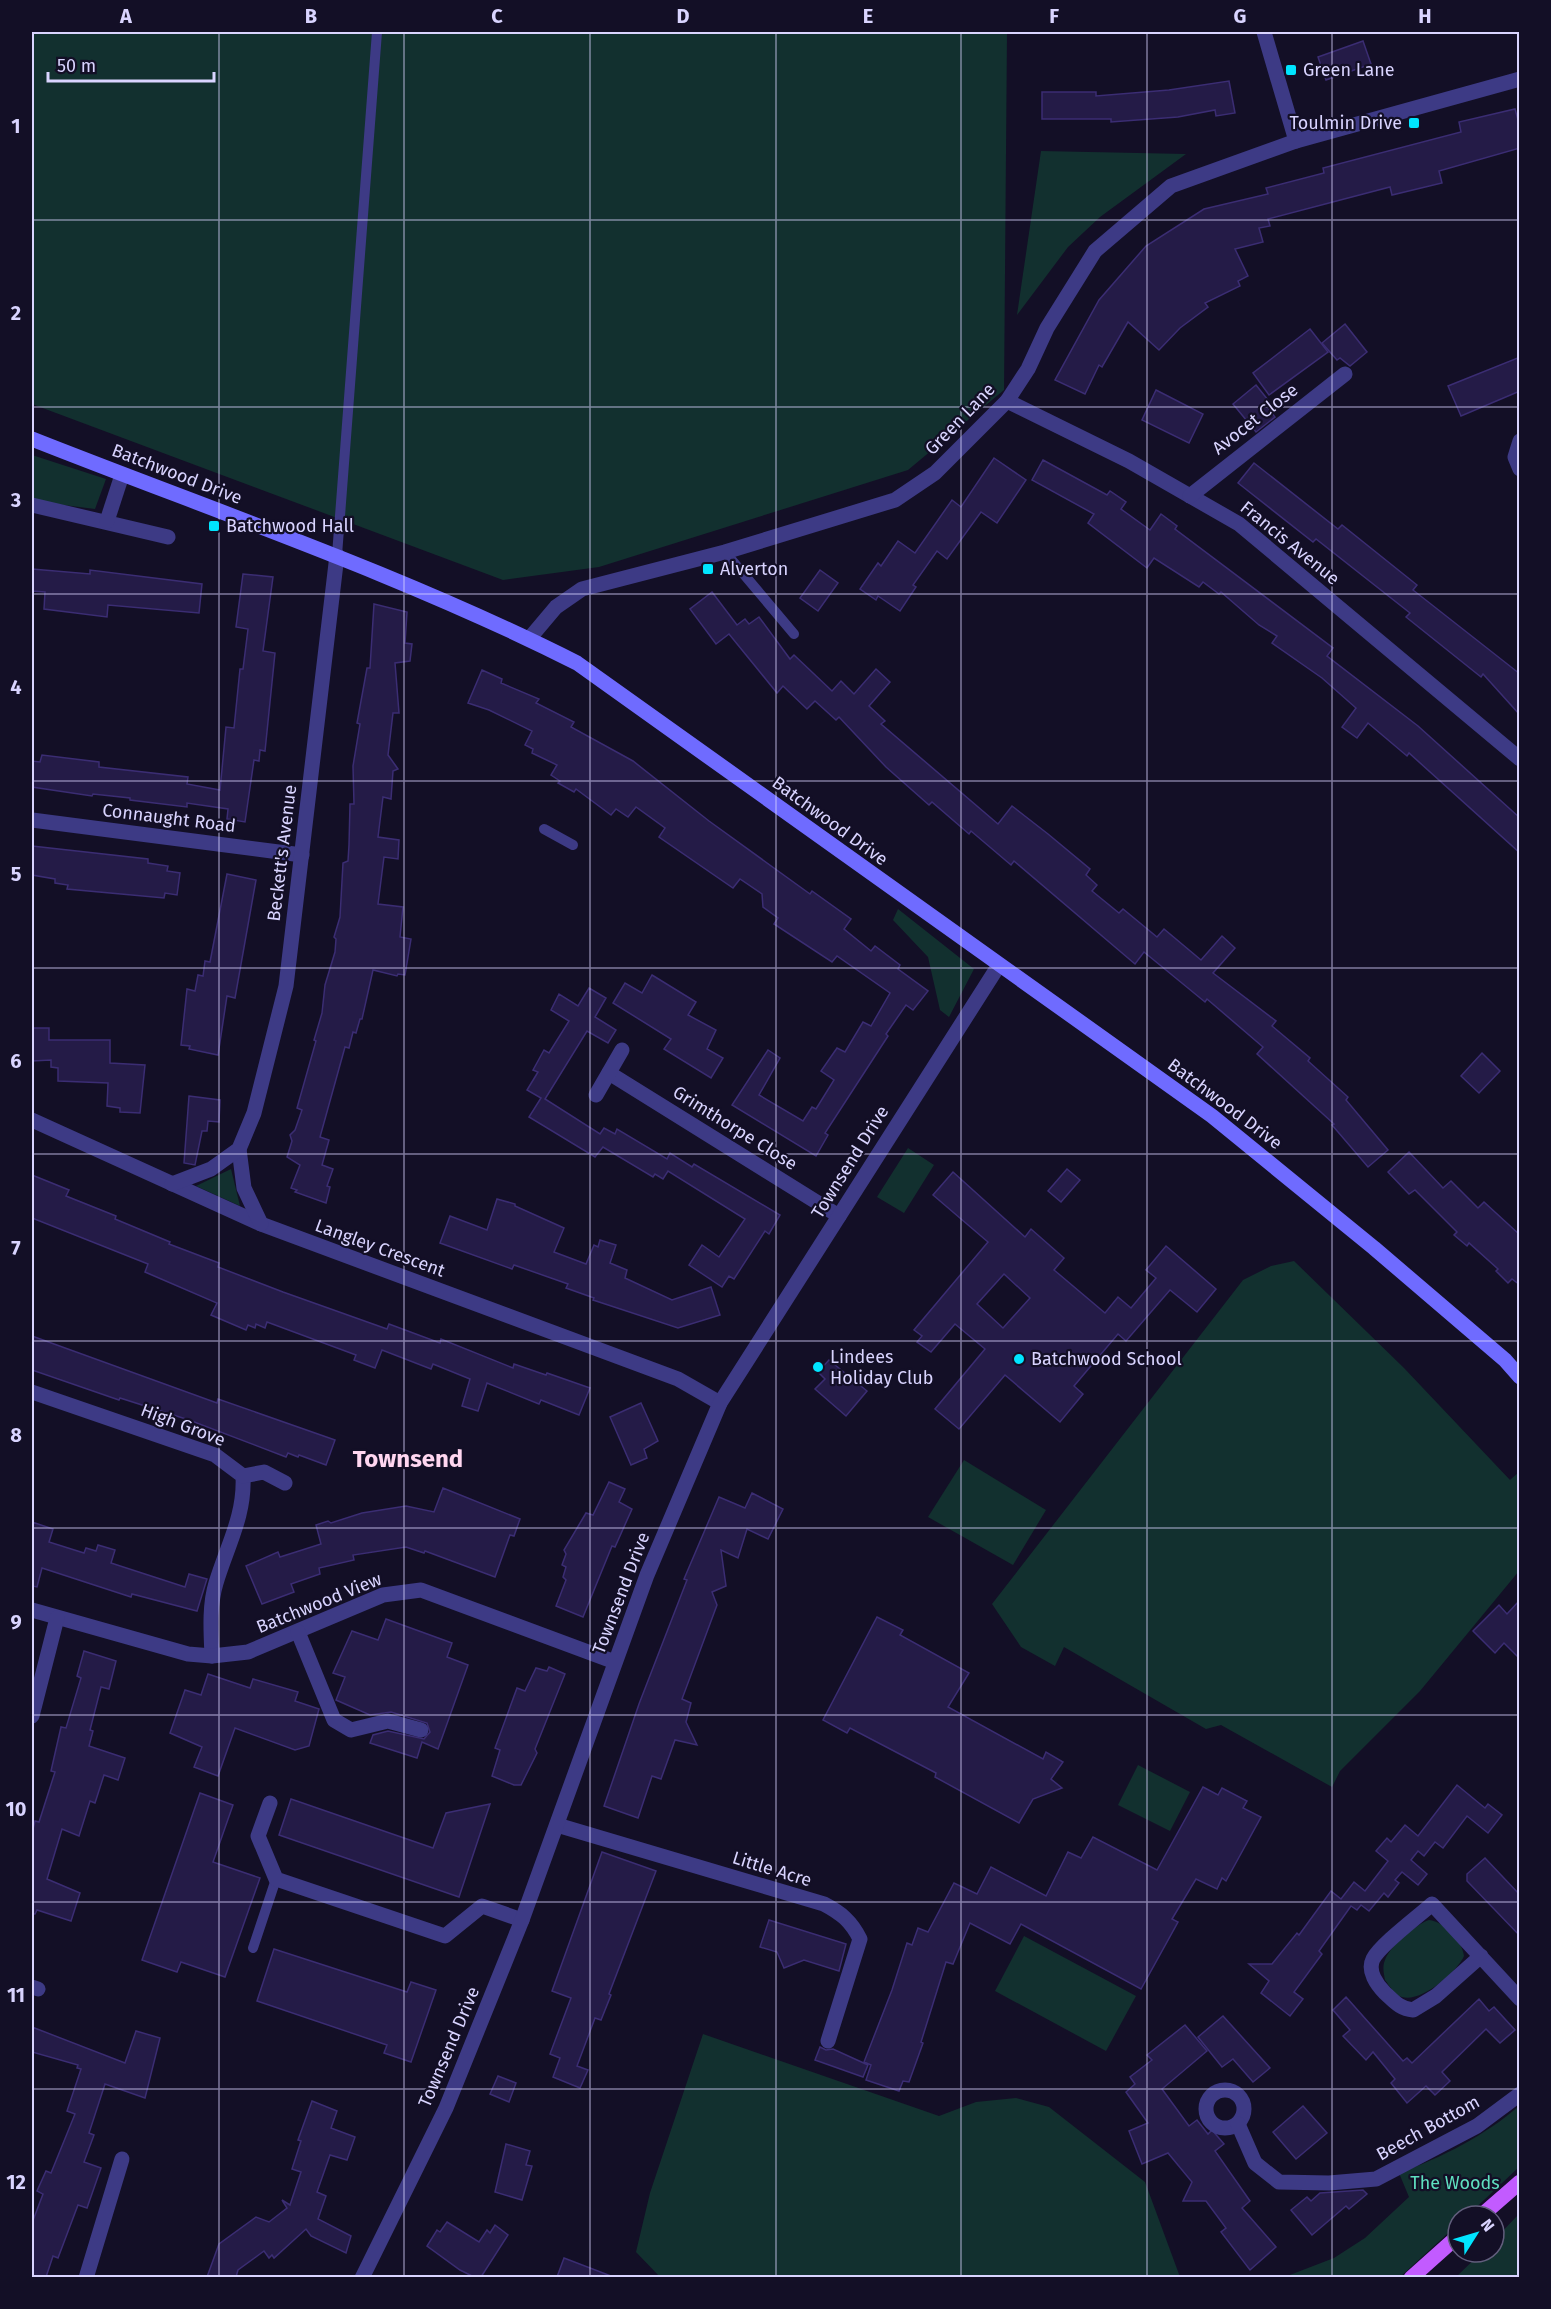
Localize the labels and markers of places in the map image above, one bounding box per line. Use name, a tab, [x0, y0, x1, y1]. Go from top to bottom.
place label: Green Lane	[1303, 59, 1395, 81]
marker: Green Lane	[1284, 63, 1298, 77]
place label: Toulmin Drive	[1289, 112, 1402, 134]
marker: Toulmin Drive	[1407, 116, 1421, 130]
place label: Batchwood Hall	[226, 515, 354, 537]
marker: Batchwood Hall	[207, 519, 221, 533]
place label: Alverton	[720, 558, 788, 580]
marker: Alverton	[701, 562, 715, 576]
place label: Lindees Holiday Club	[830, 1346, 933, 1389]
place label: Batchwood School	[1031, 1348, 1182, 1370]
marker: Batchwood School	[1012, 1352, 1026, 1366]
marker: Lindees Holiday Club	[811, 1360, 825, 1374]

